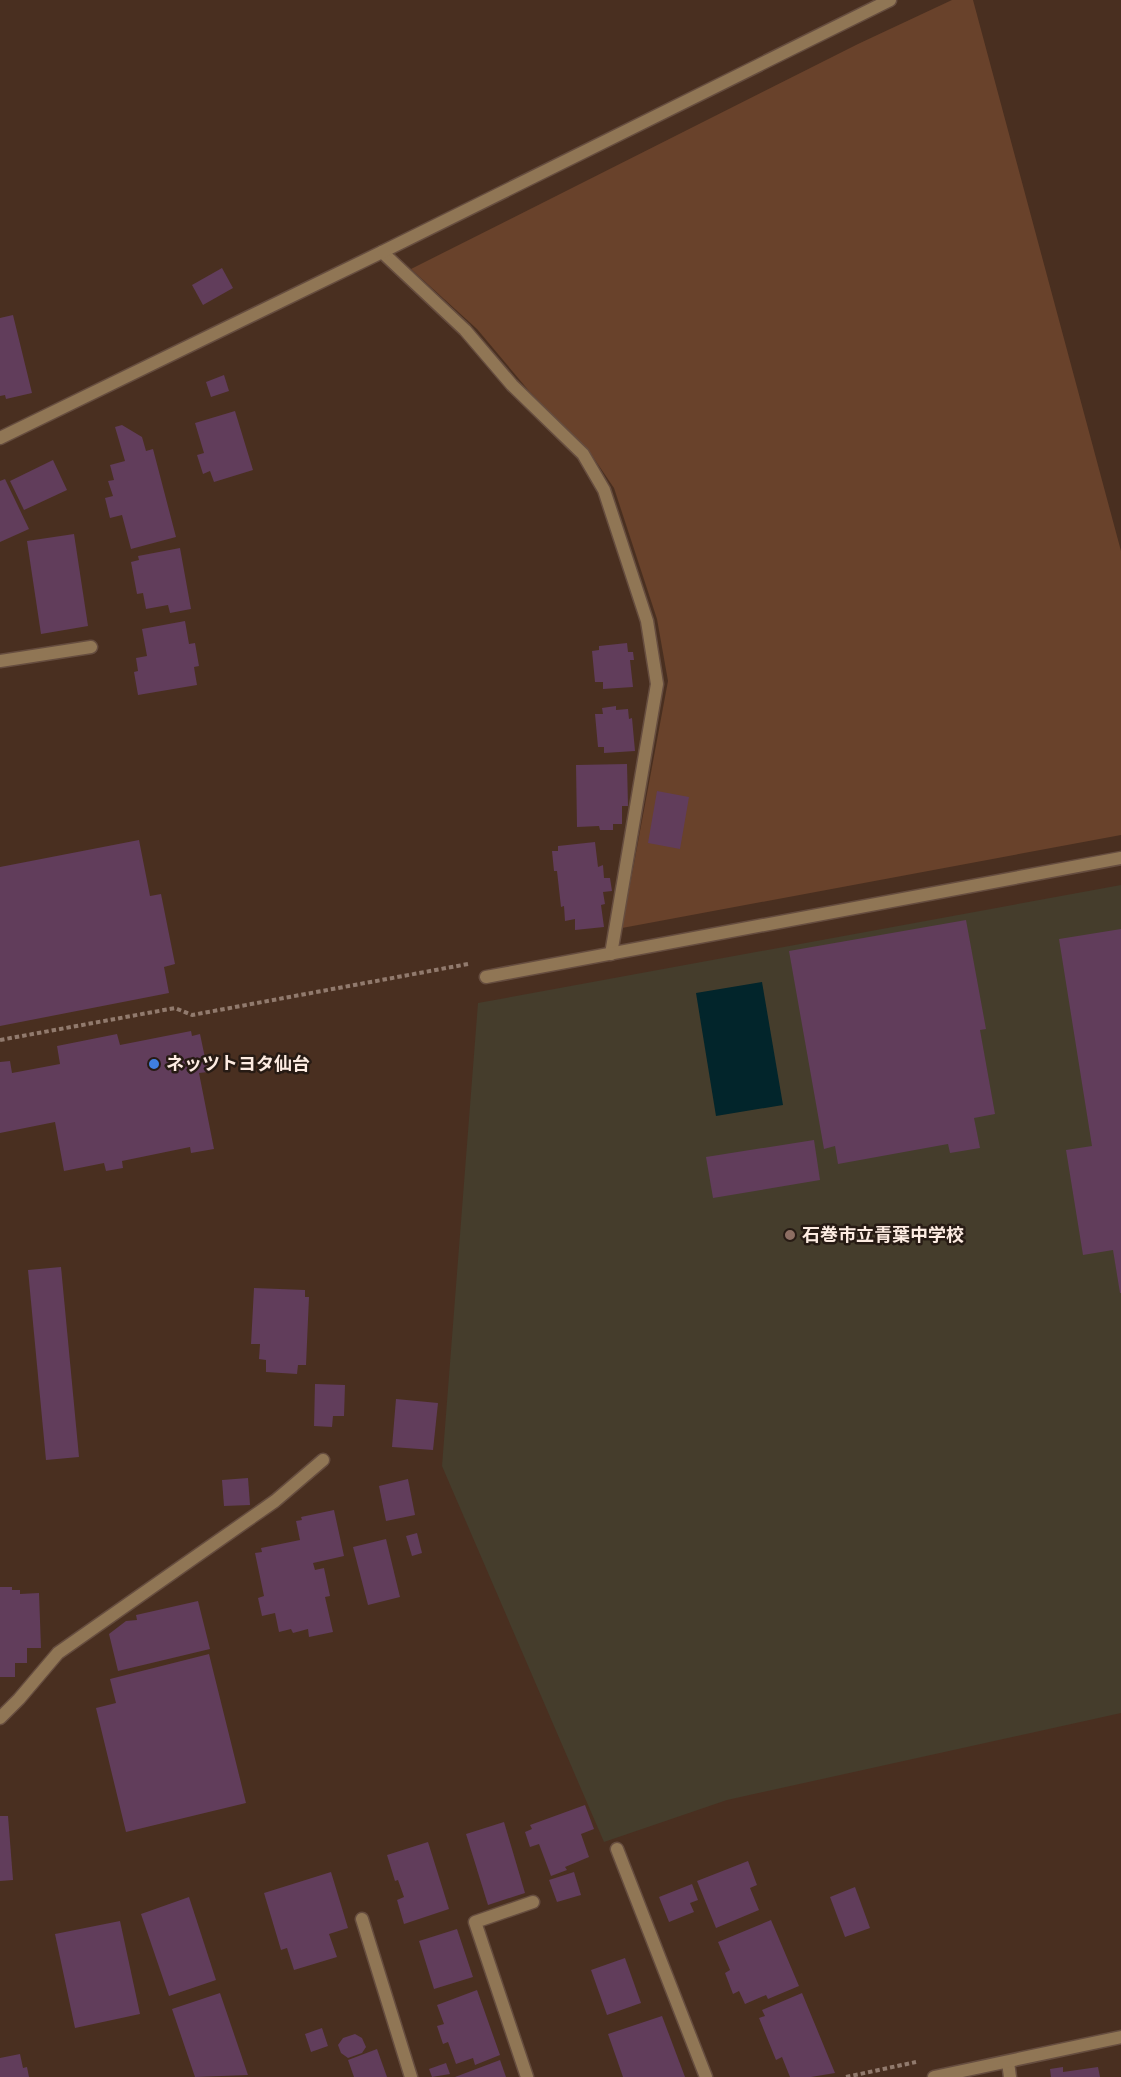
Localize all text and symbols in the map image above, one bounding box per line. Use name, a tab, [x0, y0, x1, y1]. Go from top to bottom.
place label: ネッツトヨタ仙台	[166, 1051, 310, 1075]
marker: ネッツトヨタ仙台	[147, 1057, 161, 1071]
place label: 石巻市立青葉中学校	[802, 1222, 964, 1246]
marker: 石巻市立青葉中学校	[783, 1228, 797, 1242]

